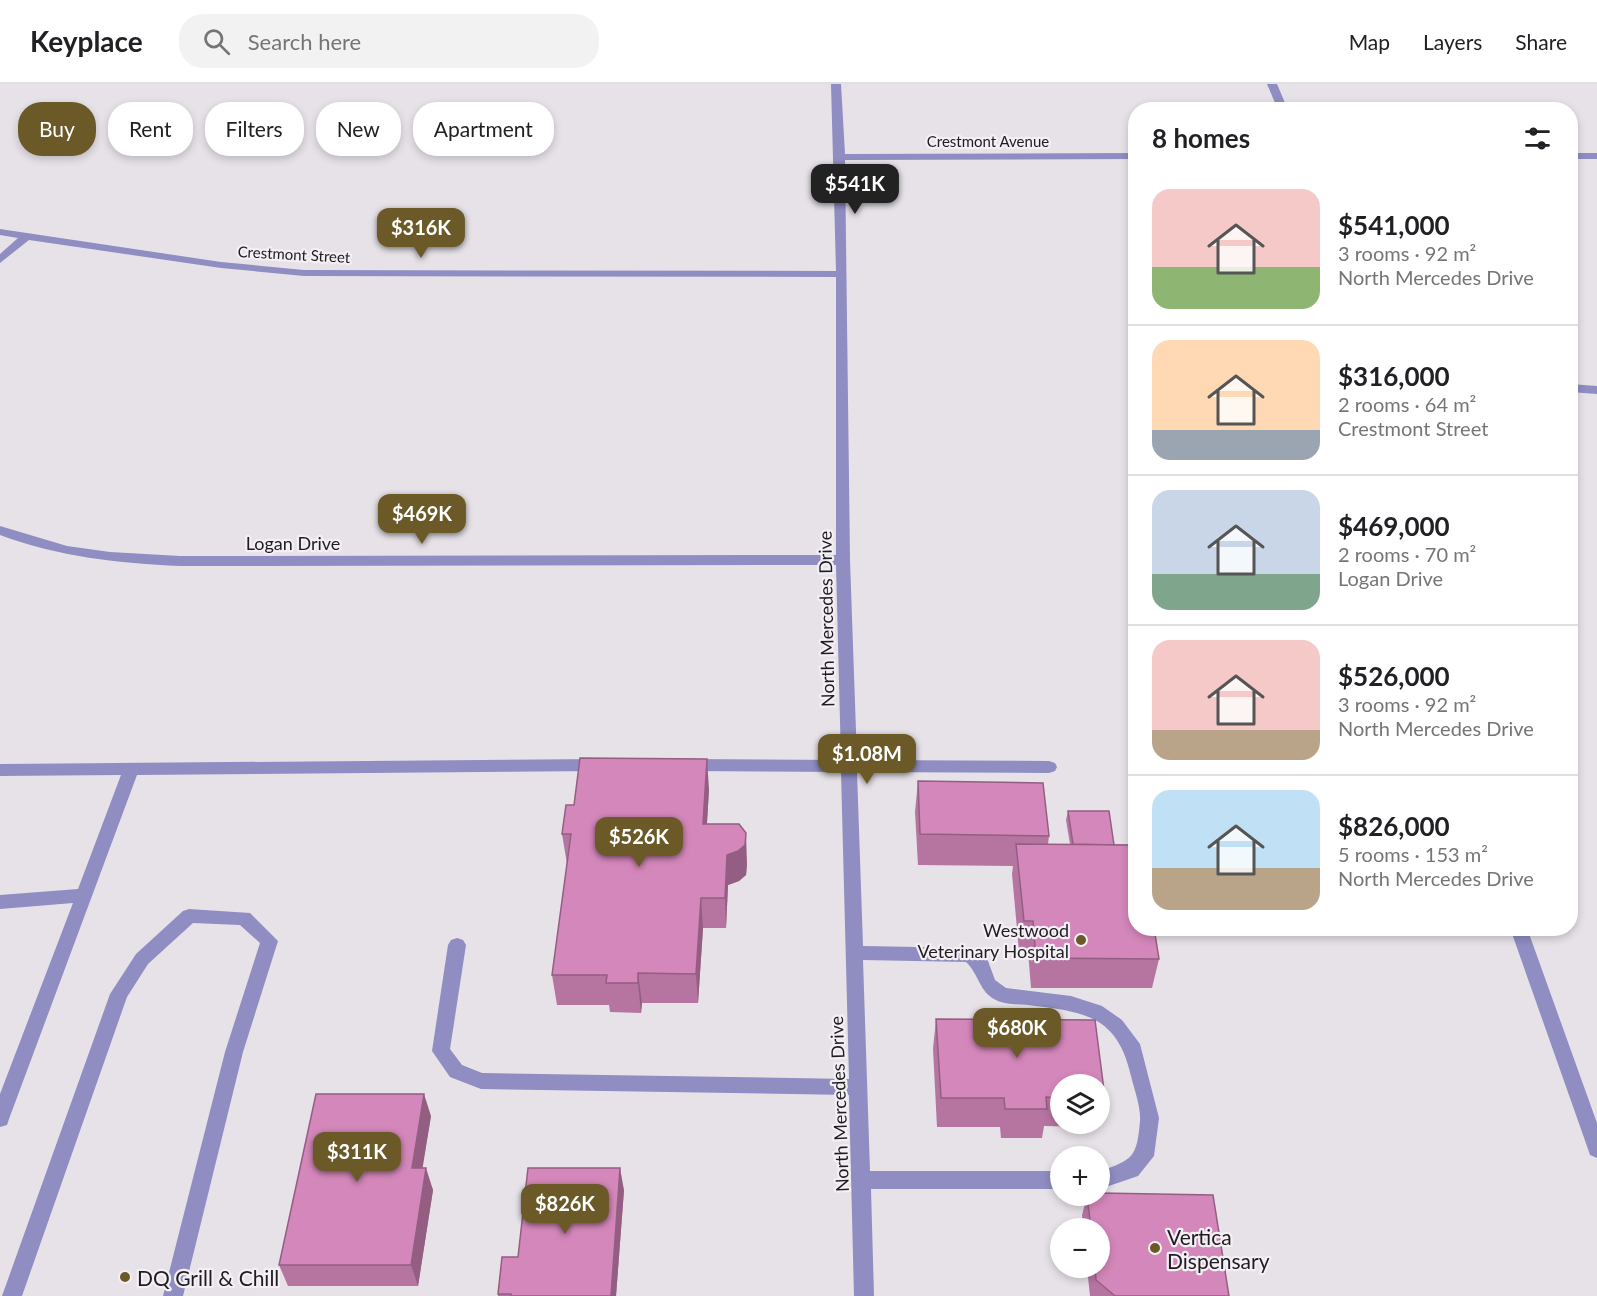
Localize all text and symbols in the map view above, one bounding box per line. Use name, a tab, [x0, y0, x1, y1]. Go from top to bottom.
search box	[179, 14, 599, 68]
text: Keyplace	[30, 24, 143, 58]
icon: search	[200, 25, 233, 58]
text: Search here	[248, 28, 361, 55]
text: Map	[1349, 29, 1390, 54]
text: Layers	[1423, 29, 1482, 54]
text: Share	[1515, 29, 1567, 54]
chip: Buy	[18, 102, 96, 156]
chip: Rent	[108, 102, 193, 156]
chip: Filters	[205, 102, 304, 156]
chip: New	[316, 102, 401, 156]
chip: Apartment	[413, 102, 554, 156]
text: 8 homes	[1152, 122, 1250, 154]
icon: filters	[1521, 122, 1554, 155]
street label: Crestmont Avenue	[927, 132, 1049, 150]
pin: $541K	[813, 164, 897, 215]
text: $541K	[825, 171, 885, 195]
pin: $316K	[379, 208, 463, 259]
text: $541,000	[1338, 209, 1450, 241]
icon: home	[1200, 213, 1272, 285]
text: $316K	[391, 215, 451, 239]
text: 3 rooms · 92 m²	[1338, 241, 1476, 265]
street label: Crestmont Street	[237, 242, 351, 266]
text: North Mercedes Drive	[1338, 265, 1534, 289]
text: $316,000	[1338, 360, 1450, 392]
icon: home	[1200, 364, 1272, 436]
text: 2 rooms · 64 m²	[1338, 392, 1476, 416]
text: Crestmont Street	[1338, 416, 1488, 440]
pin: $469K	[380, 494, 464, 545]
text: $469K	[392, 501, 452, 525]
text: $469,000	[1338, 510, 1450, 542]
icon: home	[1200, 514, 1272, 586]
street label: North Mercedes Drive	[813, 531, 839, 707]
street label: Logan Drive	[246, 532, 340, 554]
text: 2 rooms · 70 m²	[1338, 542, 1476, 566]
text: Logan Drive	[1338, 566, 1443, 590]
text: $526,000	[1338, 660, 1450, 692]
icon: home	[1200, 664, 1272, 736]
text: 3 rooms · 92 m²	[1338, 692, 1476, 716]
text: North Mercedes Drive	[1338, 716, 1534, 740]
pin: $1.08M	[818, 734, 916, 785]
text: $1.08M	[832, 741, 902, 765]
text: $826,000	[1338, 810, 1450, 842]
icon: home	[1200, 814, 1272, 886]
pin: $526K	[597, 817, 681, 868]
text: $526K	[609, 824, 669, 848]
text: 5 rooms · 153 m²	[1338, 842, 1488, 866]
text: North Mercedes Drive	[1338, 866, 1534, 890]
place label: Westwood Veterinary Hospital	[917, 919, 1069, 962]
marker: Westwood Veterinary Hospital	[1074, 933, 1088, 947]
pin: $680K	[975, 1008, 1059, 1059]
text: $680K	[987, 1015, 1047, 1039]
street label: North Mercedes Drive	[825, 1016, 853, 1192]
map controls	[1050, 1074, 1110, 1278]
button: layers	[1050, 1074, 1110, 1134]
pin: $311K	[315, 1132, 399, 1183]
text: $311K	[327, 1139, 387, 1163]
button: +	[1050, 1146, 1110, 1206]
pin: $826K	[523, 1184, 607, 1235]
text: $826K	[535, 1191, 595, 1215]
button: −	[1050, 1218, 1110, 1278]
place label: Vertica Dispensary	[1167, 1224, 1270, 1273]
marker: Vertica Dispensary	[1148, 1241, 1162, 1255]
place label: DQ Grill & Chill	[137, 1265, 279, 1290]
marker: DQ Grill & Chill	[118, 1270, 132, 1284]

